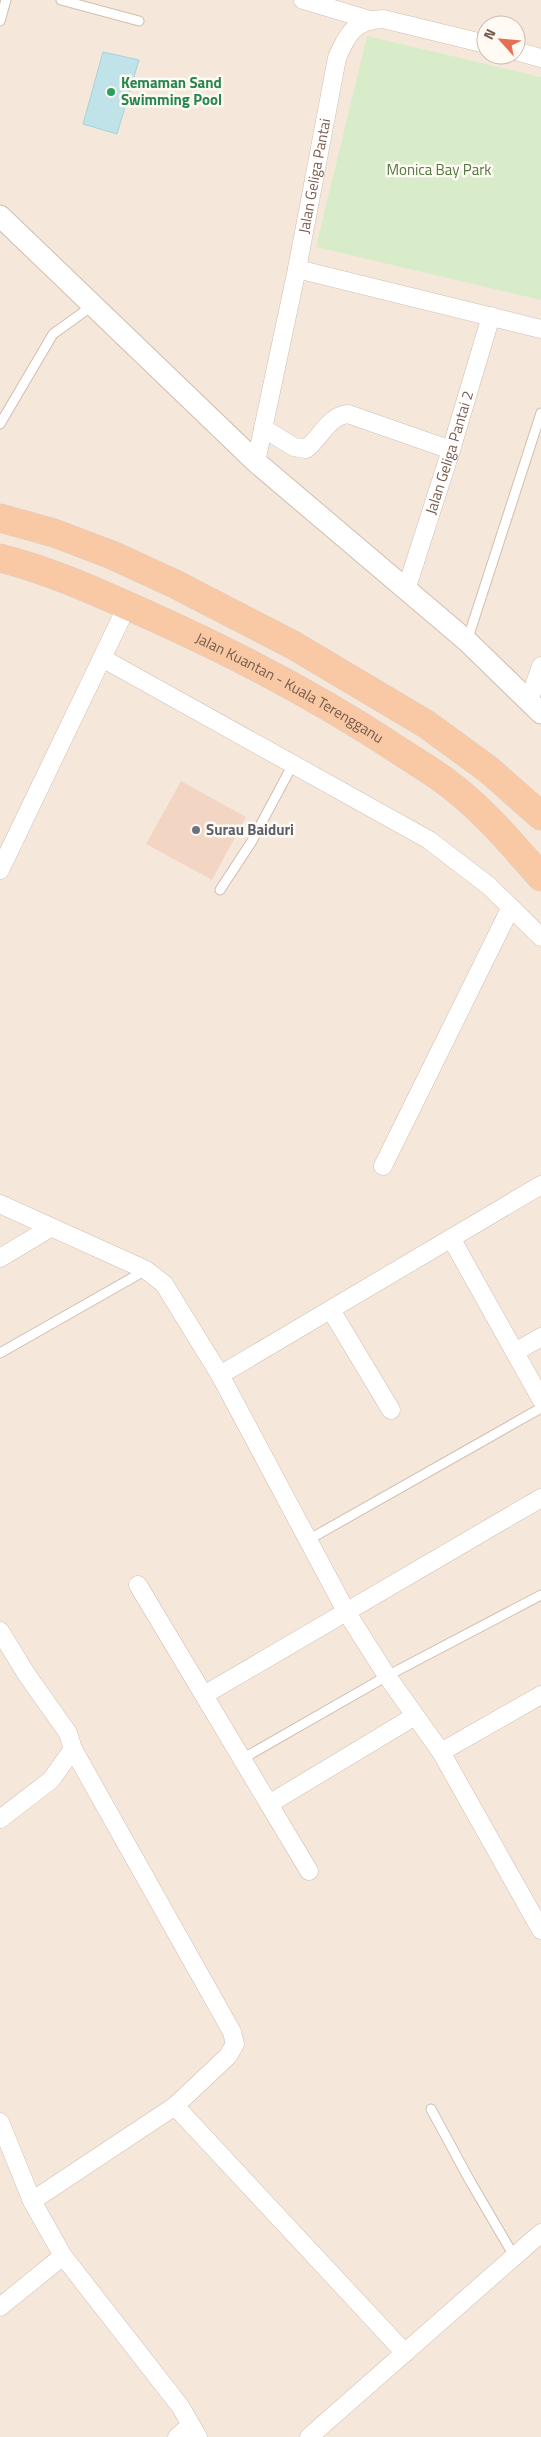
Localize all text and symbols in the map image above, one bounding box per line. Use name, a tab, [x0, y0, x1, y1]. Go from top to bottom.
north arrow	[476, 15, 526, 65]
text: N	[477, 25, 501, 43]
place label: Kemaman Sand Swimming Pool	[121, 71, 222, 111]
marker: Kemaman Sand Swimming Pool	[105, 86, 117, 98]
street label: Jalan Geliga Pantai	[292, 116, 336, 235]
park label: Monica Bay Park	[386, 158, 492, 181]
street label: Jalan Geliga Pantai 2	[419, 388, 479, 517]
street label: Jalan Kuantan - Kuala Terengganu	[192, 626, 388, 749]
place label: Surau Baiduri	[206, 818, 294, 841]
marker: Surau Baiduri	[190, 824, 202, 836]

